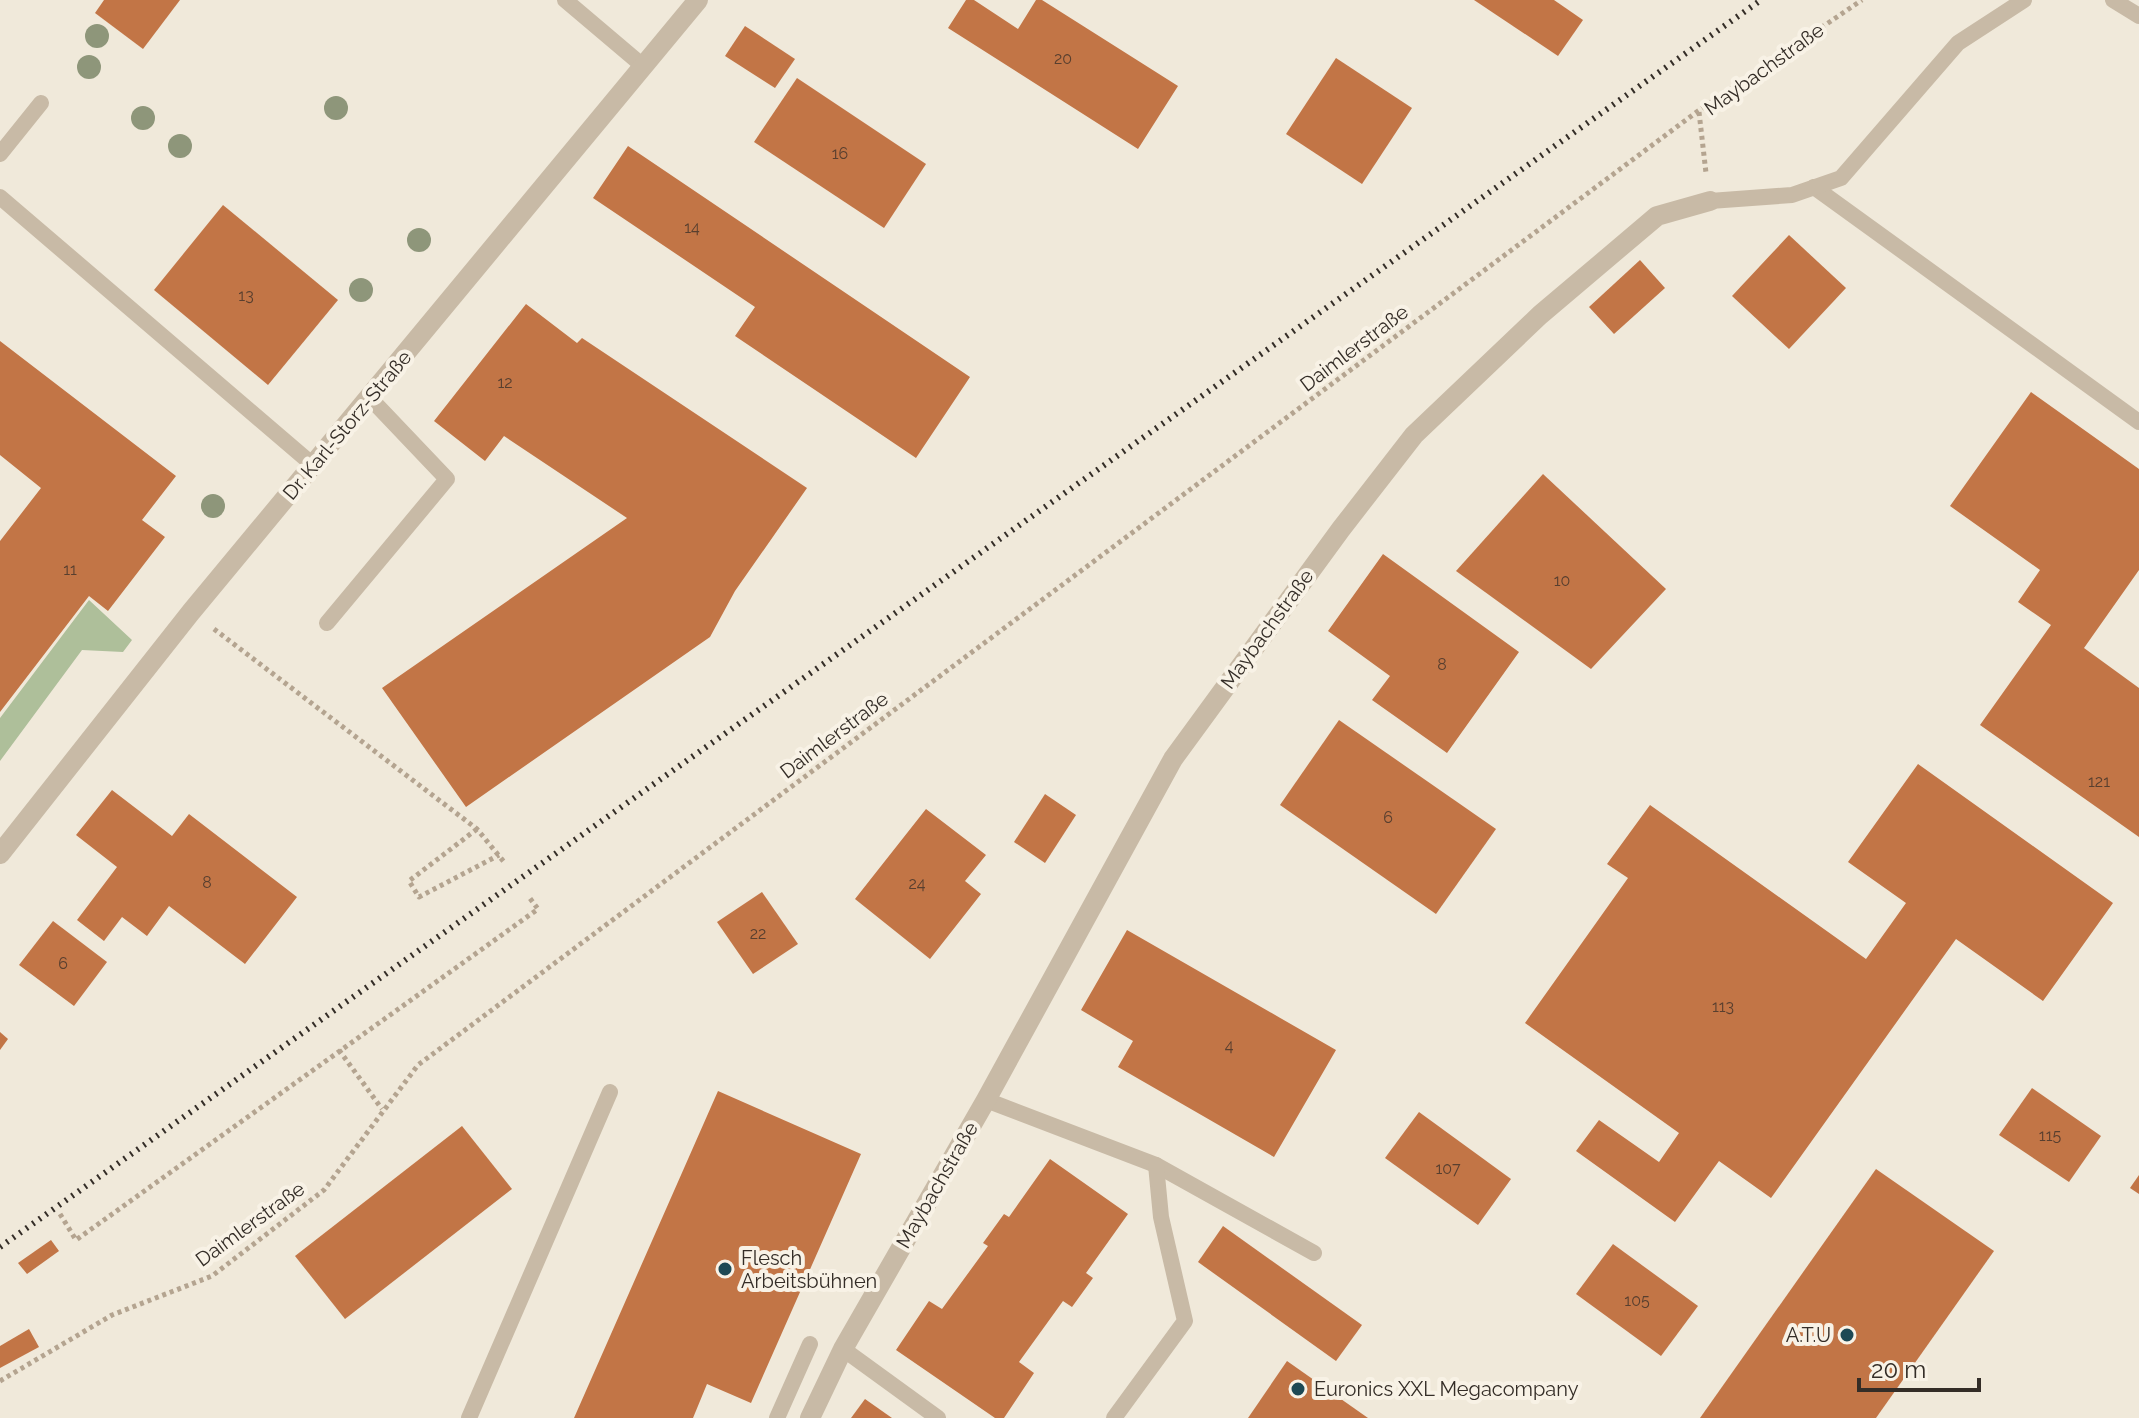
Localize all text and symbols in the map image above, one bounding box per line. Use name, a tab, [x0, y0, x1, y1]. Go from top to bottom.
street label: Maybachstraße	[1700, 17, 1829, 120]
house number: 20	[1054, 49, 1072, 68]
house number: 16	[832, 144, 848, 163]
house number: 14	[684, 218, 700, 237]
house number: 13	[238, 286, 254, 305]
street label: Daimlerstraße	[1295, 299, 1413, 396]
street label: Dr. Karl-Storz-Straße	[278, 345, 417, 504]
house number: 12	[497, 373, 513, 392]
house number: 11	[63, 560, 77, 579]
street label: Maybachstraße	[1216, 564, 1319, 693]
house number: 10	[1554, 571, 1570, 590]
house number: 8	[1437, 655, 1447, 674]
street label: Daimlerstraße	[775, 686, 893, 783]
house number: 121	[2088, 772, 2110, 791]
house number: 6	[1383, 808, 1393, 827]
house number: 8	[202, 873, 212, 892]
house number: 24	[908, 874, 926, 893]
house number: 22	[750, 924, 766, 943]
house number: 6	[58, 954, 68, 973]
house number: 113	[1712, 997, 1734, 1016]
house number: 4	[1225, 1036, 1234, 1055]
street label: Maybachstraße	[891, 1117, 983, 1252]
house number: 115	[2039, 1126, 2061, 1145]
house number: 107	[1435, 1159, 1461, 1178]
street label: Daimlerstraße	[191, 1176, 309, 1272]
place label: Flesch Arbeitsbühnen	[741, 1246, 877, 1293]
marker: Flesch Arbeitsbühnen	[716, 1260, 734, 1278]
house number: 105	[1624, 1291, 1650, 1310]
place label: A.T.U	[1786, 1323, 1831, 1347]
marker: A.T.U	[1838, 1326, 1856, 1344]
scale bar	[1859, 1342, 1979, 1392]
text: 20 m	[1871, 1355, 1926, 1384]
place label: Euronics XXL Megacompany	[1314, 1377, 1579, 1401]
marker: Euronics XXL Megacompany	[1289, 1380, 1307, 1398]

